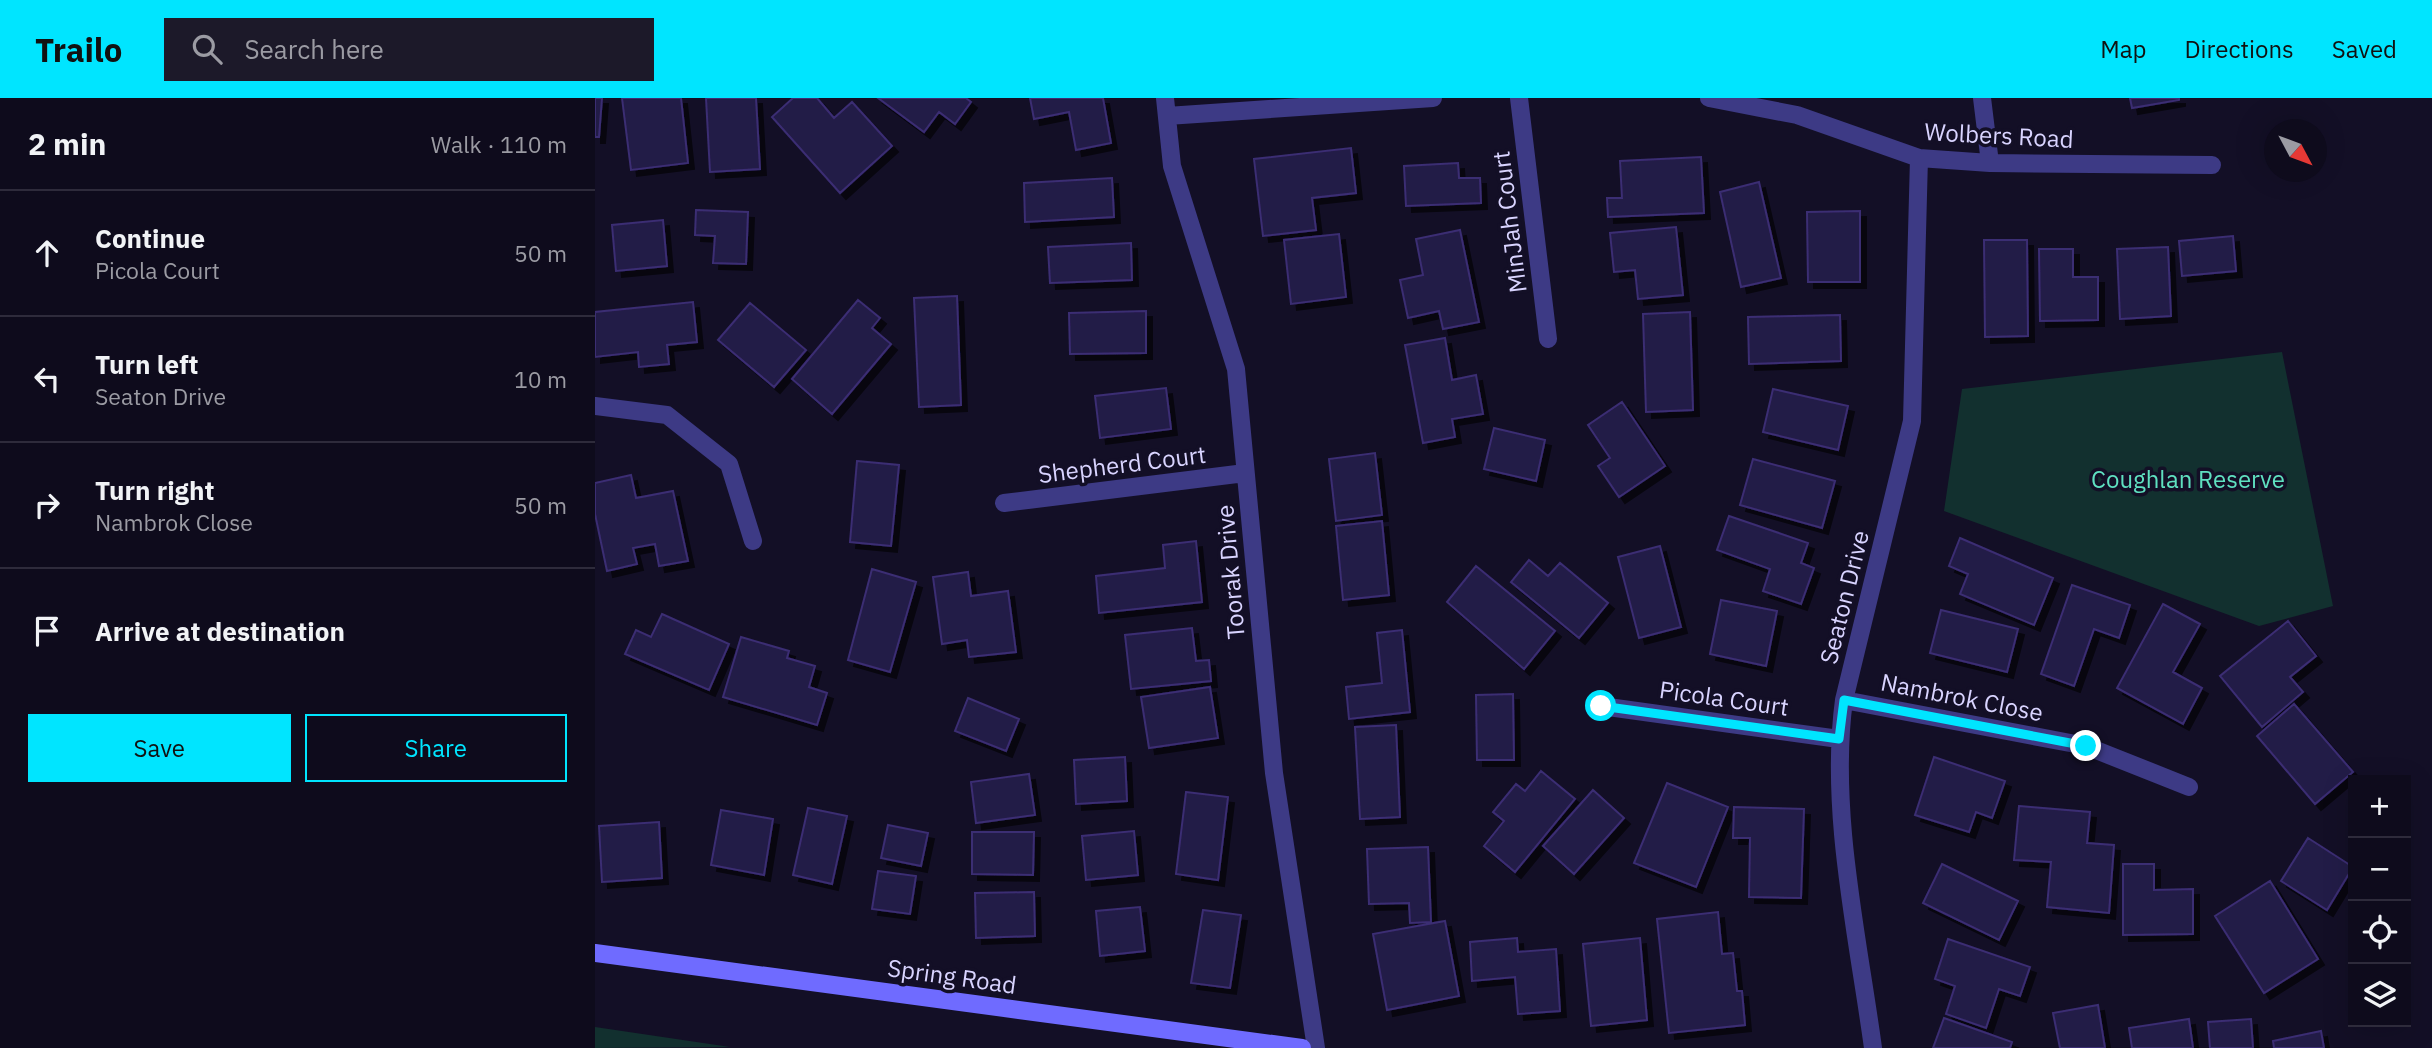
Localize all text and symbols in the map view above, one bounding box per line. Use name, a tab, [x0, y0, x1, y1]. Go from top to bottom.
search box	[164, 18, 654, 81]
text: Trailo	[35, 28, 122, 71]
icon: search	[188, 30, 226, 68]
text: Search here	[244, 32, 384, 66]
text: Map	[2100, 33, 2146, 65]
text: Directions	[2184, 33, 2294, 65]
text: Saved	[2332, 33, 2397, 65]
street label: Wolbers Road	[1924, 115, 2074, 155]
north arrow	[2264, 119, 2327, 182]
text: 2 min	[28, 124, 106, 163]
text: Walk · 110 m	[431, 129, 567, 159]
street label: MinJah Court	[1484, 149, 1534, 295]
text: Continue	[95, 221, 205, 255]
icon: ahead	[28, 234, 66, 272]
text: 50 m	[514, 238, 567, 268]
text: Picola Court	[95, 255, 220, 285]
text: Turn left	[95, 347, 198, 381]
icon: left	[28, 360, 66, 398]
text: 10 m	[514, 364, 567, 394]
text: Seaton Drive	[95, 381, 226, 411]
street label: Shepherd Court	[1036, 438, 1208, 490]
park label: Coughlan Reserve	[2091, 463, 2285, 495]
text: Turn right	[95, 473, 214, 507]
icon: right	[28, 486, 66, 524]
text: 50 m	[514, 490, 567, 520]
street label: Toorak Drive	[1208, 504, 1252, 640]
text: Nambrok Close	[95, 507, 253, 537]
street label: Seaton Drive	[1812, 527, 1876, 667]
icon: arrive	[28, 612, 66, 650]
text: Arrive at destination	[95, 614, 345, 648]
street label: Nambrok Close	[1878, 666, 2046, 728]
street label: Picola Court	[1657, 673, 1791, 723]
route start	[1585, 690, 1616, 721]
button: Save	[28, 714, 291, 782]
button: Share	[305, 714, 567, 782]
route end	[2070, 730, 2101, 761]
map controls	[2348, 775, 2411, 1027]
button: +	[2348, 775, 2411, 838]
button: −	[2348, 838, 2411, 901]
button: locate	[2348, 901, 2411, 964]
street label: Spring Road	[885, 951, 1019, 1001]
button: layers	[2348, 964, 2411, 1027]

